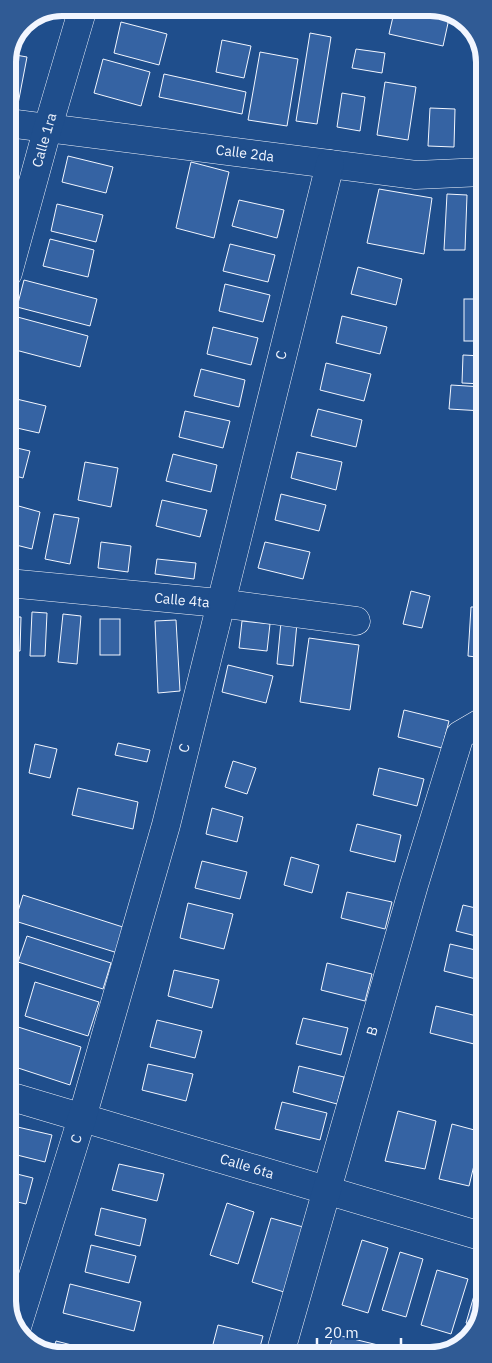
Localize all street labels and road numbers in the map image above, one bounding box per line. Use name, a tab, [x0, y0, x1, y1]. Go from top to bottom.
street label: Calle 1ra	[28, 110, 60, 169]
street label: Calle 2da	[215, 140, 276, 166]
street label: C	[271, 348, 291, 361]
street label: Calle 4ta	[154, 589, 211, 611]
street label: C	[174, 741, 194, 754]
street label: B	[362, 1024, 382, 1038]
street label: C	[66, 1132, 86, 1146]
street label: Calle 6ta	[218, 1149, 277, 1183]

